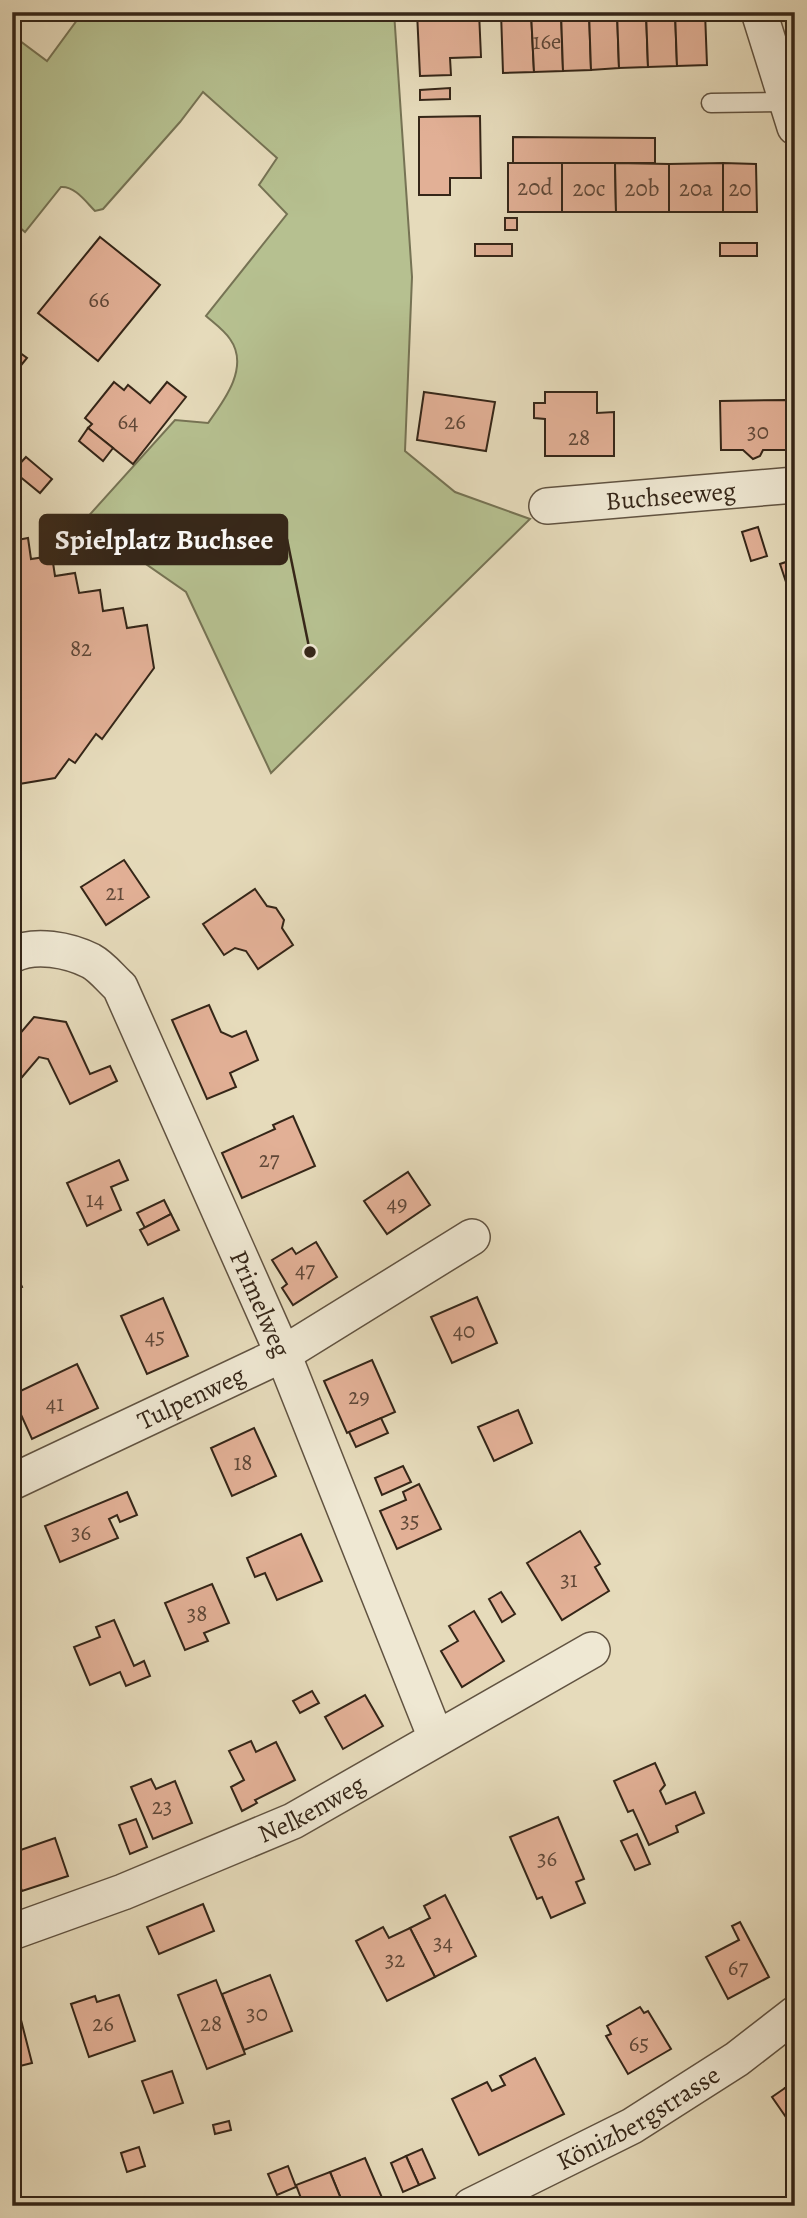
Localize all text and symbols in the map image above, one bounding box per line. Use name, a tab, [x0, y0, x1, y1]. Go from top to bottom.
house number: 16e	[533, 26, 561, 57]
house number: 20d	[517, 172, 553, 203]
house number: 20c	[573, 173, 605, 204]
house number: 20b	[625, 173, 659, 204]
house number: 20a	[679, 173, 713, 204]
house number: 20	[728, 173, 752, 204]
house number: 66	[88, 284, 110, 315]
house number: 64	[117, 406, 139, 437]
house number: 26	[444, 406, 466, 437]
house number: 30	[747, 416, 769, 447]
house number: 28	[568, 422, 590, 453]
street label: Buchseeweg	[604, 473, 737, 518]
callout: Spielplatz Buchsee	[40, 515, 287, 564]
text: Spielplatz Buchsee	[55, 521, 273, 559]
house number: 82	[70, 633, 92, 664]
house number: 21	[106, 877, 125, 908]
house number: 27	[259, 1144, 280, 1175]
house number: 14	[86, 1184, 104, 1215]
house number: 49	[387, 1188, 407, 1219]
street label: Primelweg	[221, 1244, 300, 1362]
house number: 47	[295, 1254, 315, 1285]
house number: 40	[453, 1315, 475, 1346]
house number: 45	[145, 1321, 165, 1352]
street label: Tulpenweg	[131, 1357, 251, 1438]
house number: 29	[348, 1381, 370, 1412]
house number: 41	[46, 1388, 64, 1419]
house number: 18	[233, 1447, 253, 1478]
house number: 35	[400, 1505, 420, 1536]
house number: 36	[71, 1517, 91, 1548]
house number: 31	[560, 1564, 578, 1595]
house number: 38	[187, 1598, 207, 1629]
street label: Nelkenweg	[253, 1766, 371, 1851]
house number: 23	[152, 1791, 172, 1822]
house number: 36	[537, 1843, 557, 1874]
house number: 34	[433, 1927, 453, 1958]
house number: 32	[385, 1944, 405, 1975]
house number: 67	[728, 1952, 748, 1983]
house number: 30	[246, 1998, 268, 2029]
house number: 26	[92, 2008, 114, 2039]
house number: 28	[200, 2008, 222, 2039]
house number: 65	[629, 2028, 649, 2059]
street label: Könizbergstrasse	[550, 2057, 726, 2178]

